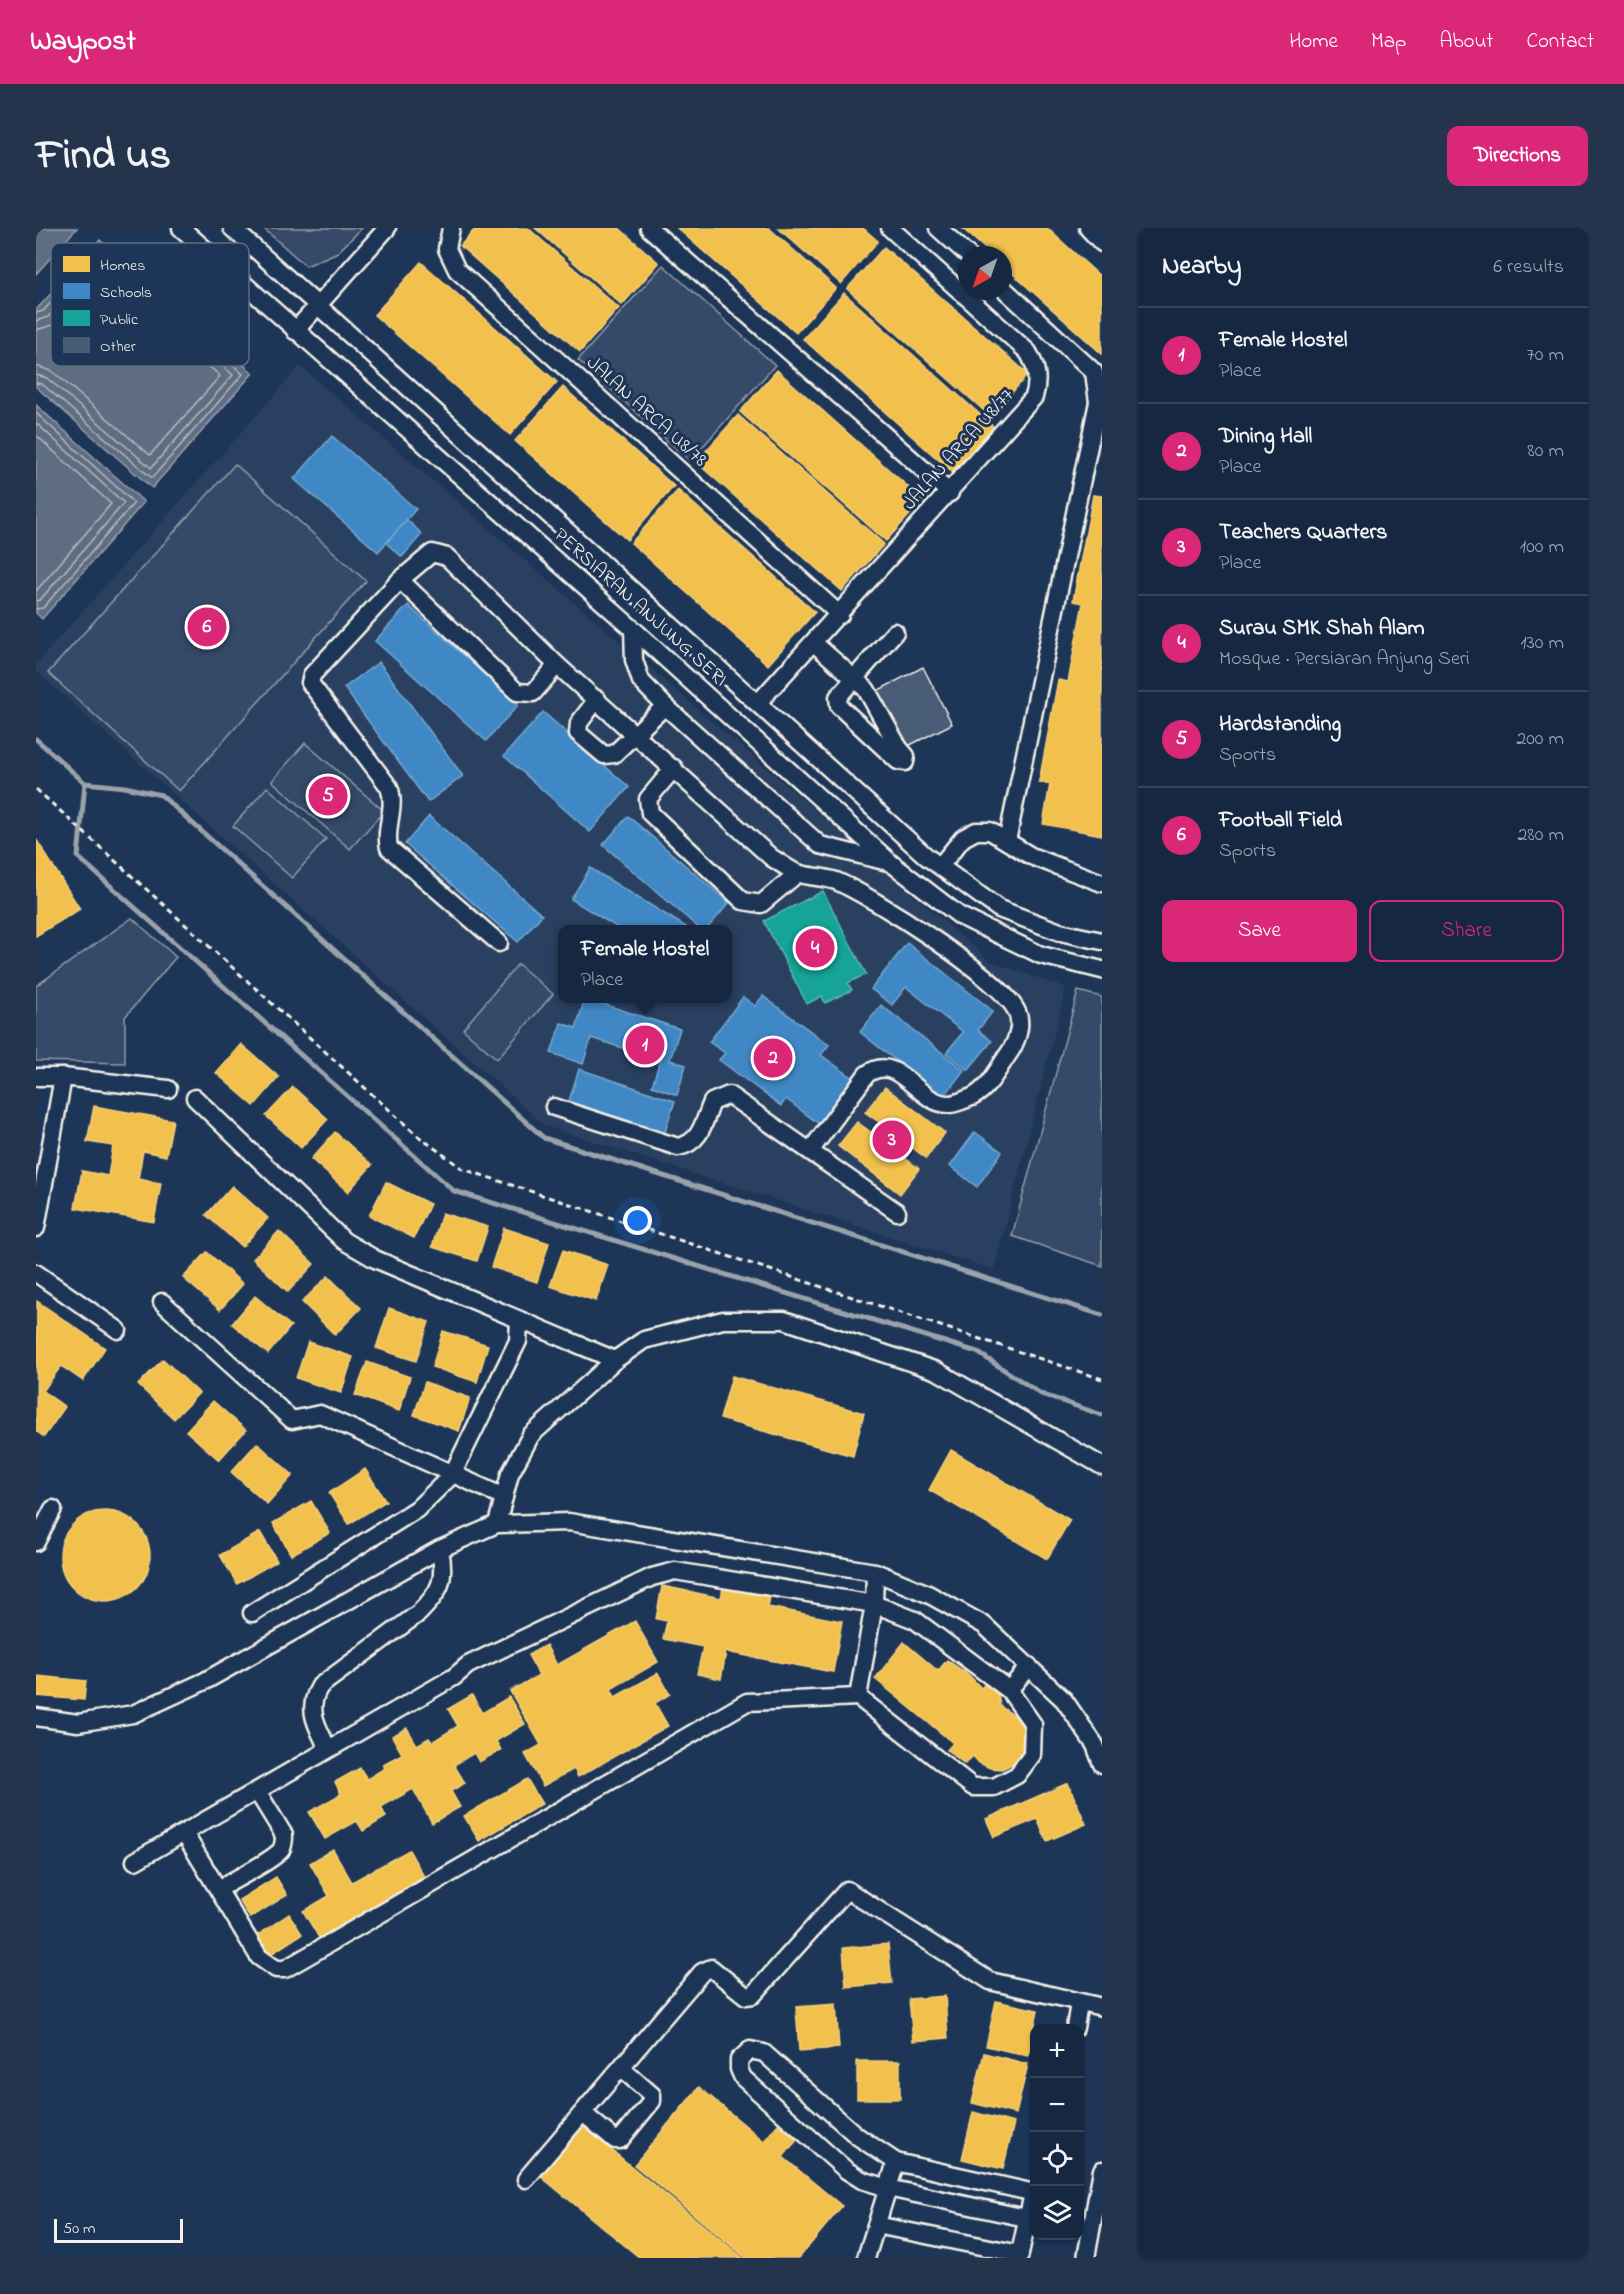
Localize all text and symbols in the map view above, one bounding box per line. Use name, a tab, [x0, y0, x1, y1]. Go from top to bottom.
text: Waypost	[30, 22, 136, 63]
text: Home	[1289, 27, 1338, 57]
text: Map	[1371, 27, 1406, 57]
text: About	[1439, 27, 1493, 57]
text: Contact	[1526, 27, 1594, 57]
text: Find us	[36, 126, 171, 187]
button: Directions	[1447, 126, 1588, 186]
legend	[51, 243, 249, 366]
north arrow	[958, 246, 1012, 300]
text: Nearby	[1162, 248, 1241, 286]
text: 6 results	[1493, 253, 1564, 282]
text: Homes	[100, 254, 145, 278]
text: Schools	[100, 281, 152, 305]
text: Public	[100, 308, 139, 332]
text: Female Hostel	[1219, 325, 1347, 357]
text: Other	[100, 335, 136, 359]
text: 1	[1178, 341, 1185, 370]
text: 70 m	[1527, 341, 1564, 370]
street label: JALAN ARCA U8/78	[579, 350, 713, 474]
text: Place	[1219, 357, 1261, 386]
street label: JALAN ARCA U8/77	[896, 383, 1022, 517]
text: Dining Hall	[1219, 421, 1312, 453]
text: 2	[1177, 437, 1186, 466]
text: 80 m	[1527, 437, 1564, 466]
text: Place	[1219, 453, 1261, 482]
text: Teachers Quarters	[1219, 517, 1388, 549]
street label: PERSIARAN ANJUNG SERI	[547, 522, 733, 694]
text: 3	[1177, 533, 1186, 562]
text: 100 m	[1520, 533, 1564, 562]
text: Place	[1219, 549, 1261, 578]
pin: 6	[188, 604, 226, 650]
text: Surau SMK Shah Alam	[1219, 613, 1425, 645]
text: 4	[1177, 629, 1186, 658]
text: 130 m	[1520, 629, 1564, 658]
text: Mosque · Persiaran Anjung Seri	[1219, 645, 1470, 674]
text: Hardstanding	[1219, 709, 1341, 741]
text: 5	[1176, 725, 1187, 754]
text: 200 m	[1516, 725, 1564, 754]
text: Sports	[1219, 741, 1276, 770]
pin: 5	[308, 774, 348, 818]
text: Football Field	[1219, 805, 1342, 837]
text: 6	[1177, 821, 1186, 850]
text: 280 m	[1517, 821, 1564, 850]
text: Sports	[1219, 837, 1276, 866]
button: Save	[1162, 900, 1357, 962]
button: Share	[1369, 900, 1564, 962]
popup	[558, 925, 732, 1003]
pin: 4	[796, 926, 834, 970]
text: Female Hostel	[581, 934, 709, 966]
text: Place	[581, 966, 623, 995]
pin: 1	[626, 1022, 664, 1068]
pin: 2	[754, 1036, 792, 1080]
pin: 3	[872, 1118, 912, 1162]
your location	[623, 1206, 652, 1235]
map controls	[1030, 2024, 1084, 2240]
button: +	[1030, 2024, 1084, 2078]
button: −	[1030, 2078, 1084, 2132]
button: locate	[1030, 2132, 1084, 2186]
button: layers	[1030, 2186, 1084, 2240]
scale bar	[54, 2216, 183, 2244]
text: 50 m	[63, 2217, 95, 2241]

